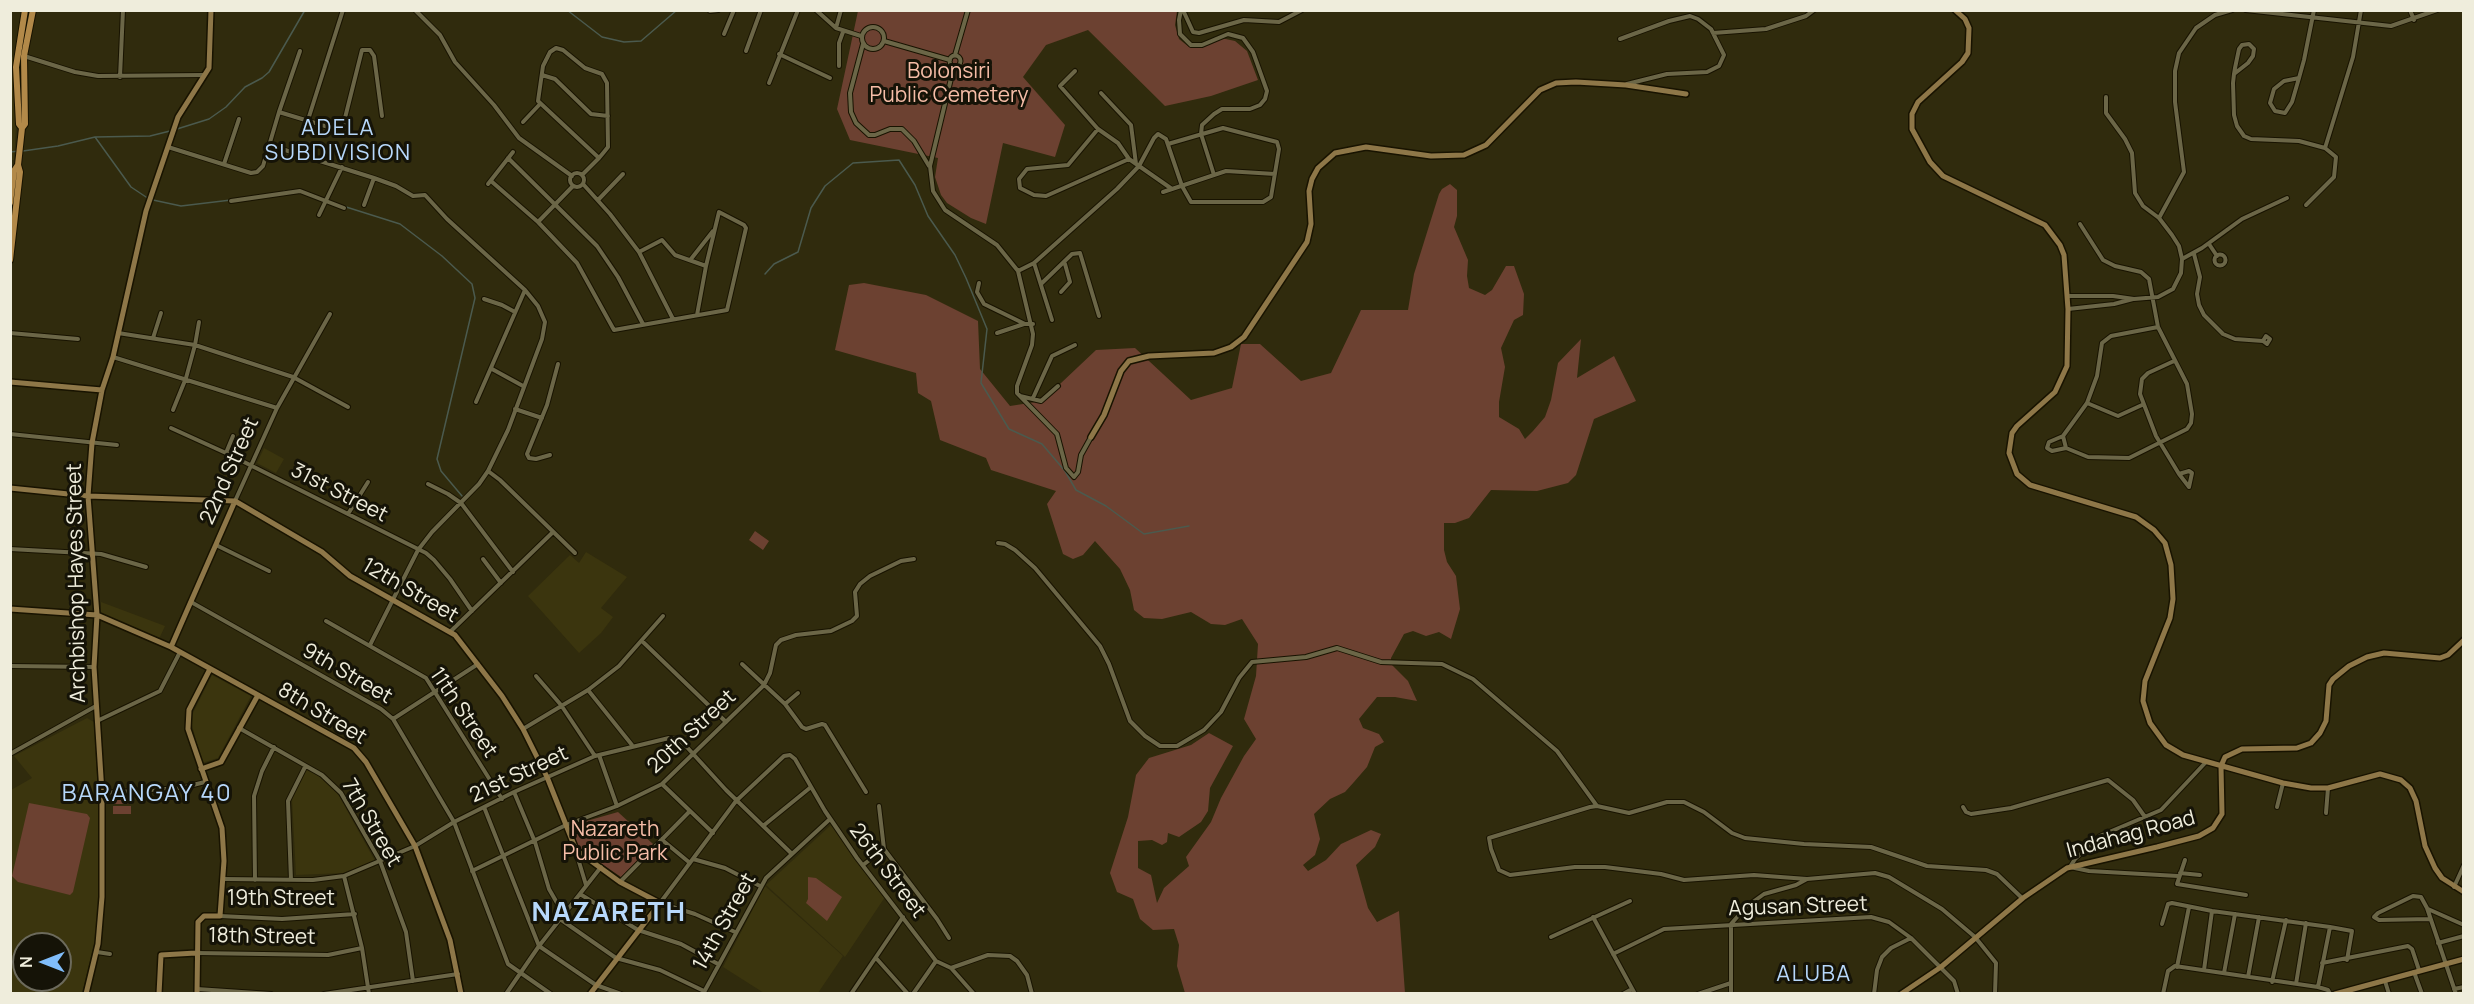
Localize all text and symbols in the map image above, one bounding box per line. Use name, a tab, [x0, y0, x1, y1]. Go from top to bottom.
park label: Bolonsiri Public Cemetery	[870, 59, 1028, 109]
district label: ADELA SUBDIVISION	[265, 116, 411, 168]
street label: 22nd Street	[195, 414, 265, 528]
street label: 31st Street	[286, 458, 392, 528]
street label: Archbishop Hayes Street	[62, 463, 92, 703]
street label: 12th Street	[357, 553, 463, 629]
street label: 9th Street	[297, 638, 397, 710]
street label: 11th Street	[424, 663, 502, 763]
street label: 8th Street	[273, 678, 371, 750]
street label: 20th Street	[643, 685, 741, 779]
street label: 21st Street	[466, 741, 572, 809]
street label: 7th Street	[336, 775, 406, 871]
district label: BARANGAY 40	[62, 780, 232, 808]
street label: Indahag Road	[2064, 806, 2198, 864]
park label: Nazareth Public Park	[562, 817, 668, 867]
street label: 26th Street	[843, 819, 931, 923]
street label: 14th Street	[688, 869, 762, 975]
street label: 19th Street	[227, 886, 335, 912]
street label: Agusan Street	[1728, 892, 1868, 922]
district label: NAZARETH	[532, 897, 686, 929]
street label: 18th Street	[208, 923, 316, 951]
north arrow	[12, 932, 72, 992]
text: N	[15, 956, 37, 968]
district label: ALUBA	[1776, 962, 1852, 988]

